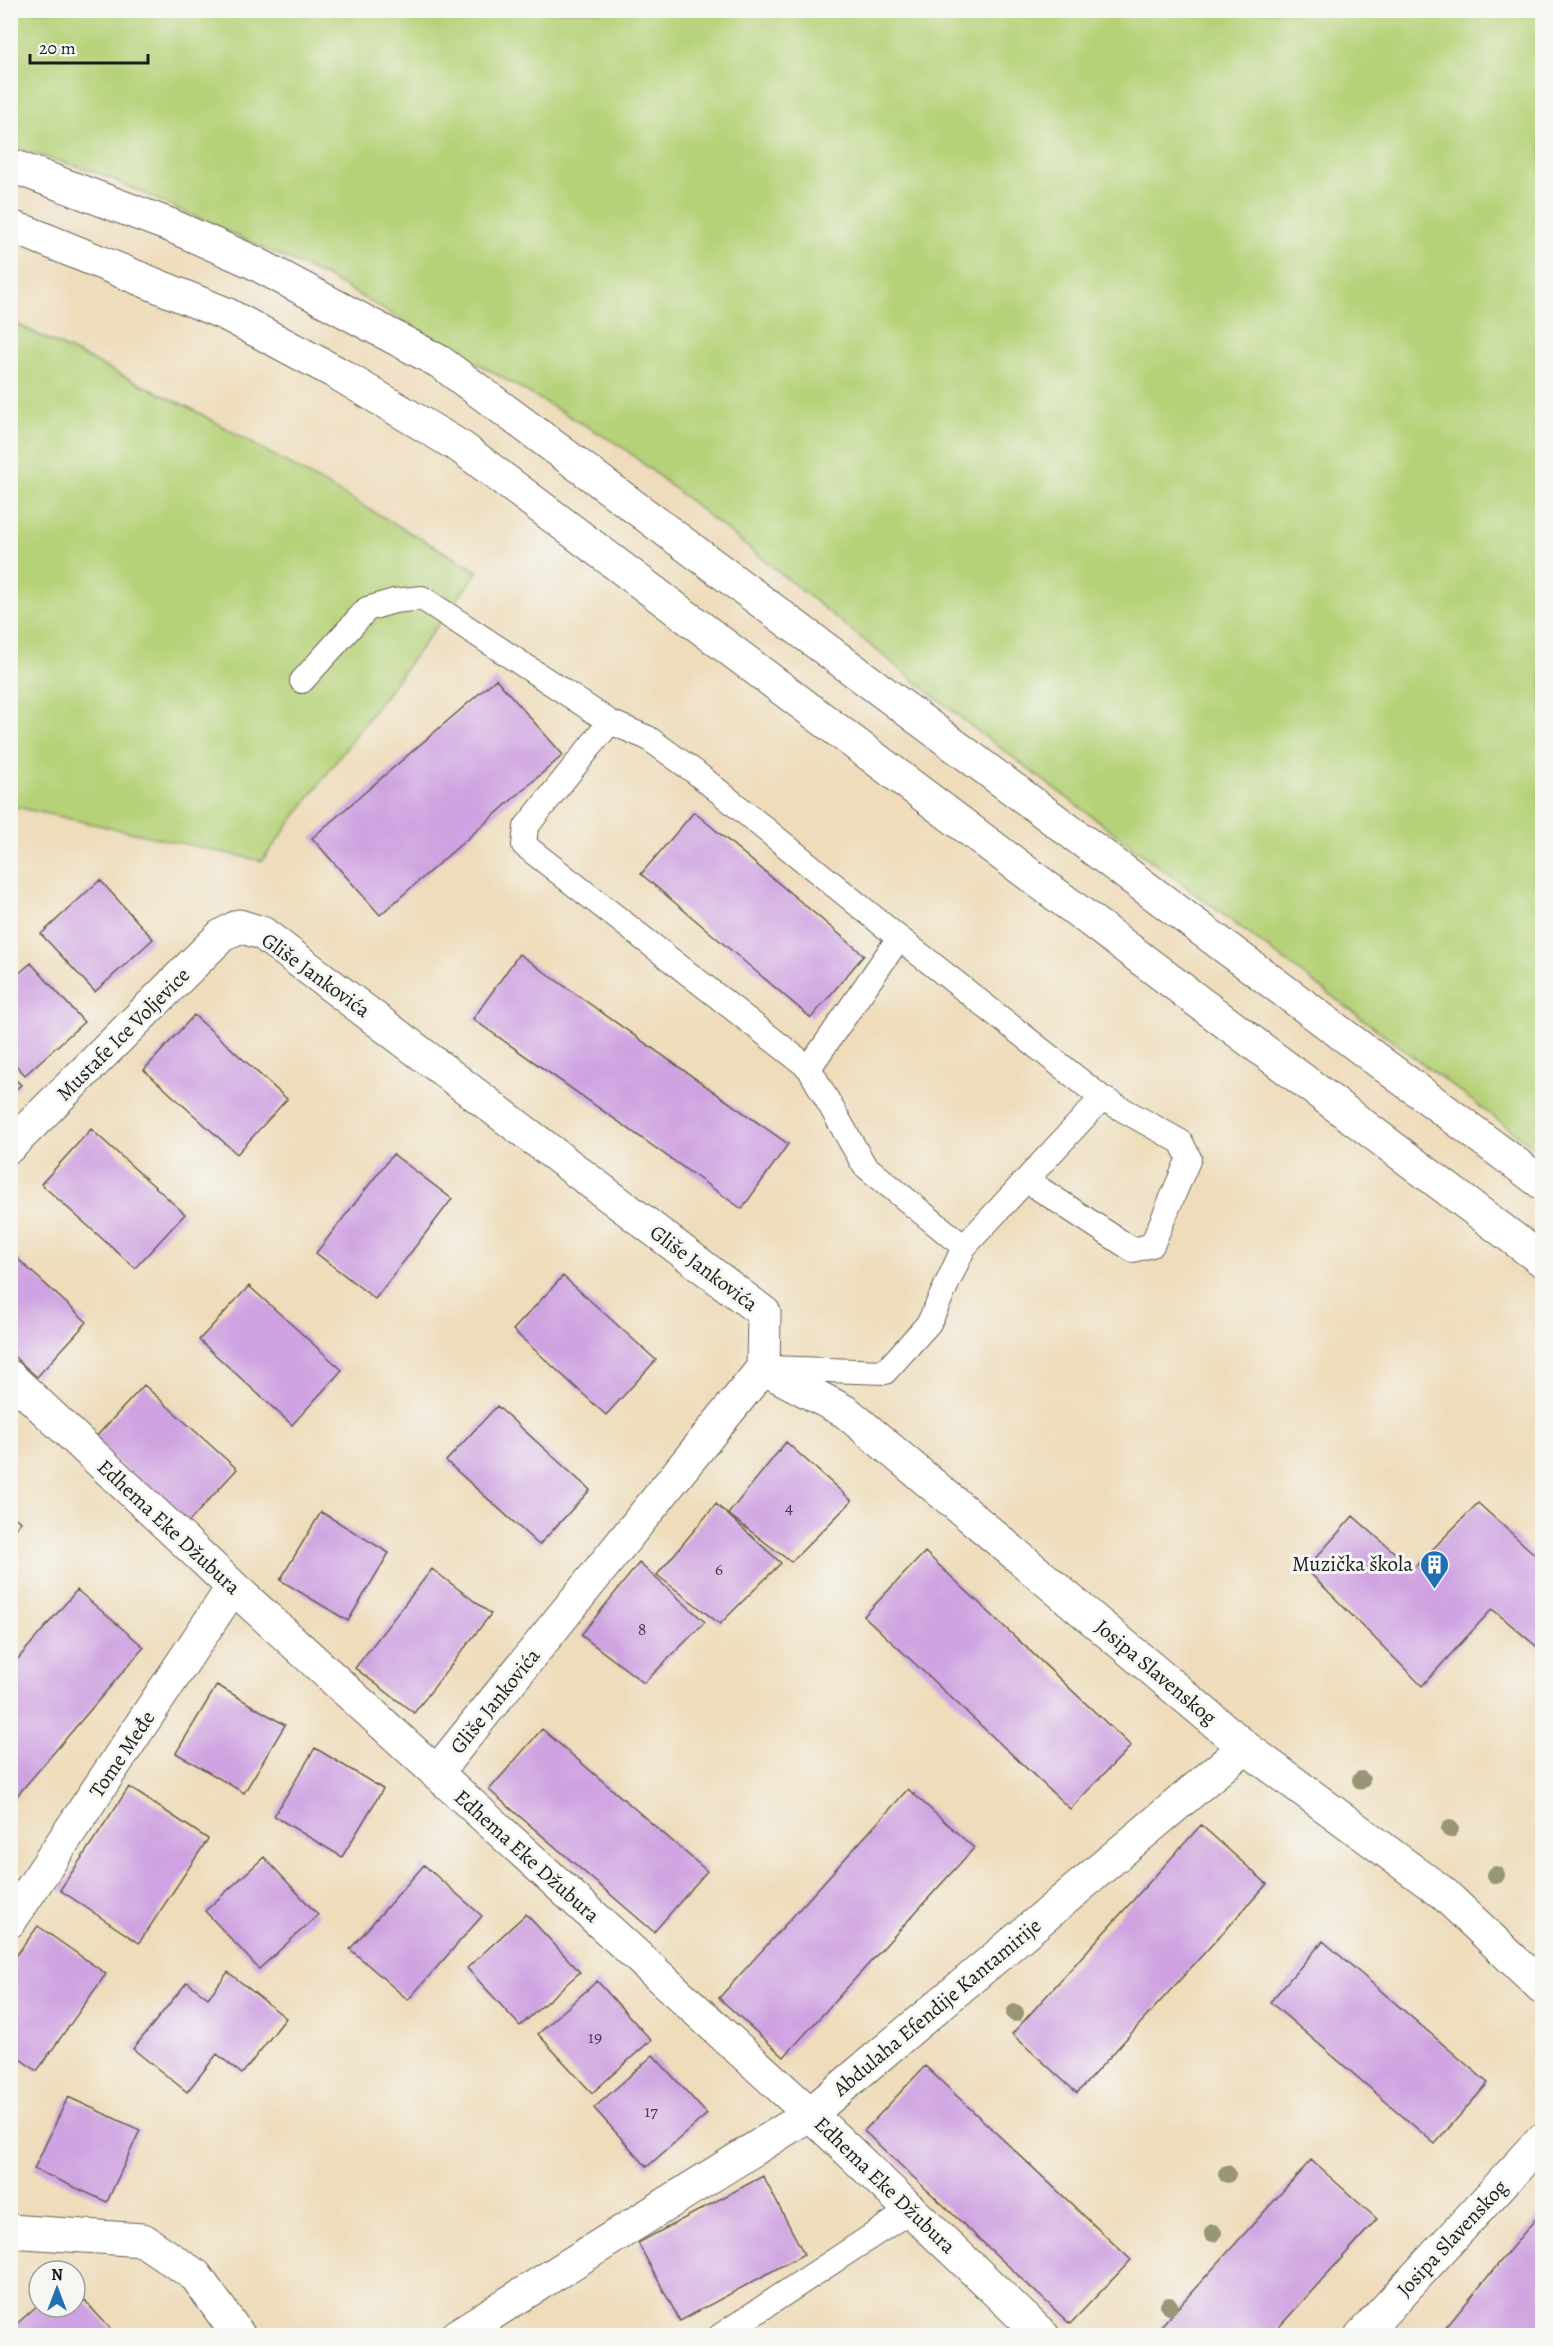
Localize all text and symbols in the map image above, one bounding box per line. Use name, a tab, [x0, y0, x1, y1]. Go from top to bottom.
scale bar	[30, 27, 148, 65]
text: 20 m	[39, 36, 76, 60]
street label: Gliše Jankovića	[256, 926, 376, 1024]
street label: Mustafe Ice Voljevice	[50, 961, 196, 1107]
street label: Gliše Jankovića	[644, 1218, 764, 1318]
street label: Edhema Eke Džubura	[91, 1453, 247, 1601]
house number: 4	[785, 1495, 793, 1519]
building icon: Muzička škola	[1418, 1548, 1450, 1590]
place label: Muzička škola	[1292, 1550, 1413, 1578]
house number: 6	[715, 1557, 723, 1581]
street label: Josipa Slavenskog	[1089, 1613, 1223, 1731]
house number: 8	[638, 1617, 646, 1641]
street label: Gliše Jankovića	[444, 1642, 546, 1760]
street label: Tome Međe	[83, 1705, 161, 1803]
street label: Edhema Eke Džubura	[448, 1783, 606, 1929]
street label: Abdulaha Efendije Kantamirije	[826, 1912, 1047, 2103]
house number: 19	[588, 2025, 602, 2049]
house number: 17	[644, 2099, 658, 2123]
street label: Edhema Eke Džubura	[808, 2110, 962, 2260]
street label: Josipa Slavenskog	[1390, 2173, 1514, 2303]
north arrow	[27, 2259, 87, 2319]
text: N	[51, 2264, 63, 2286]

